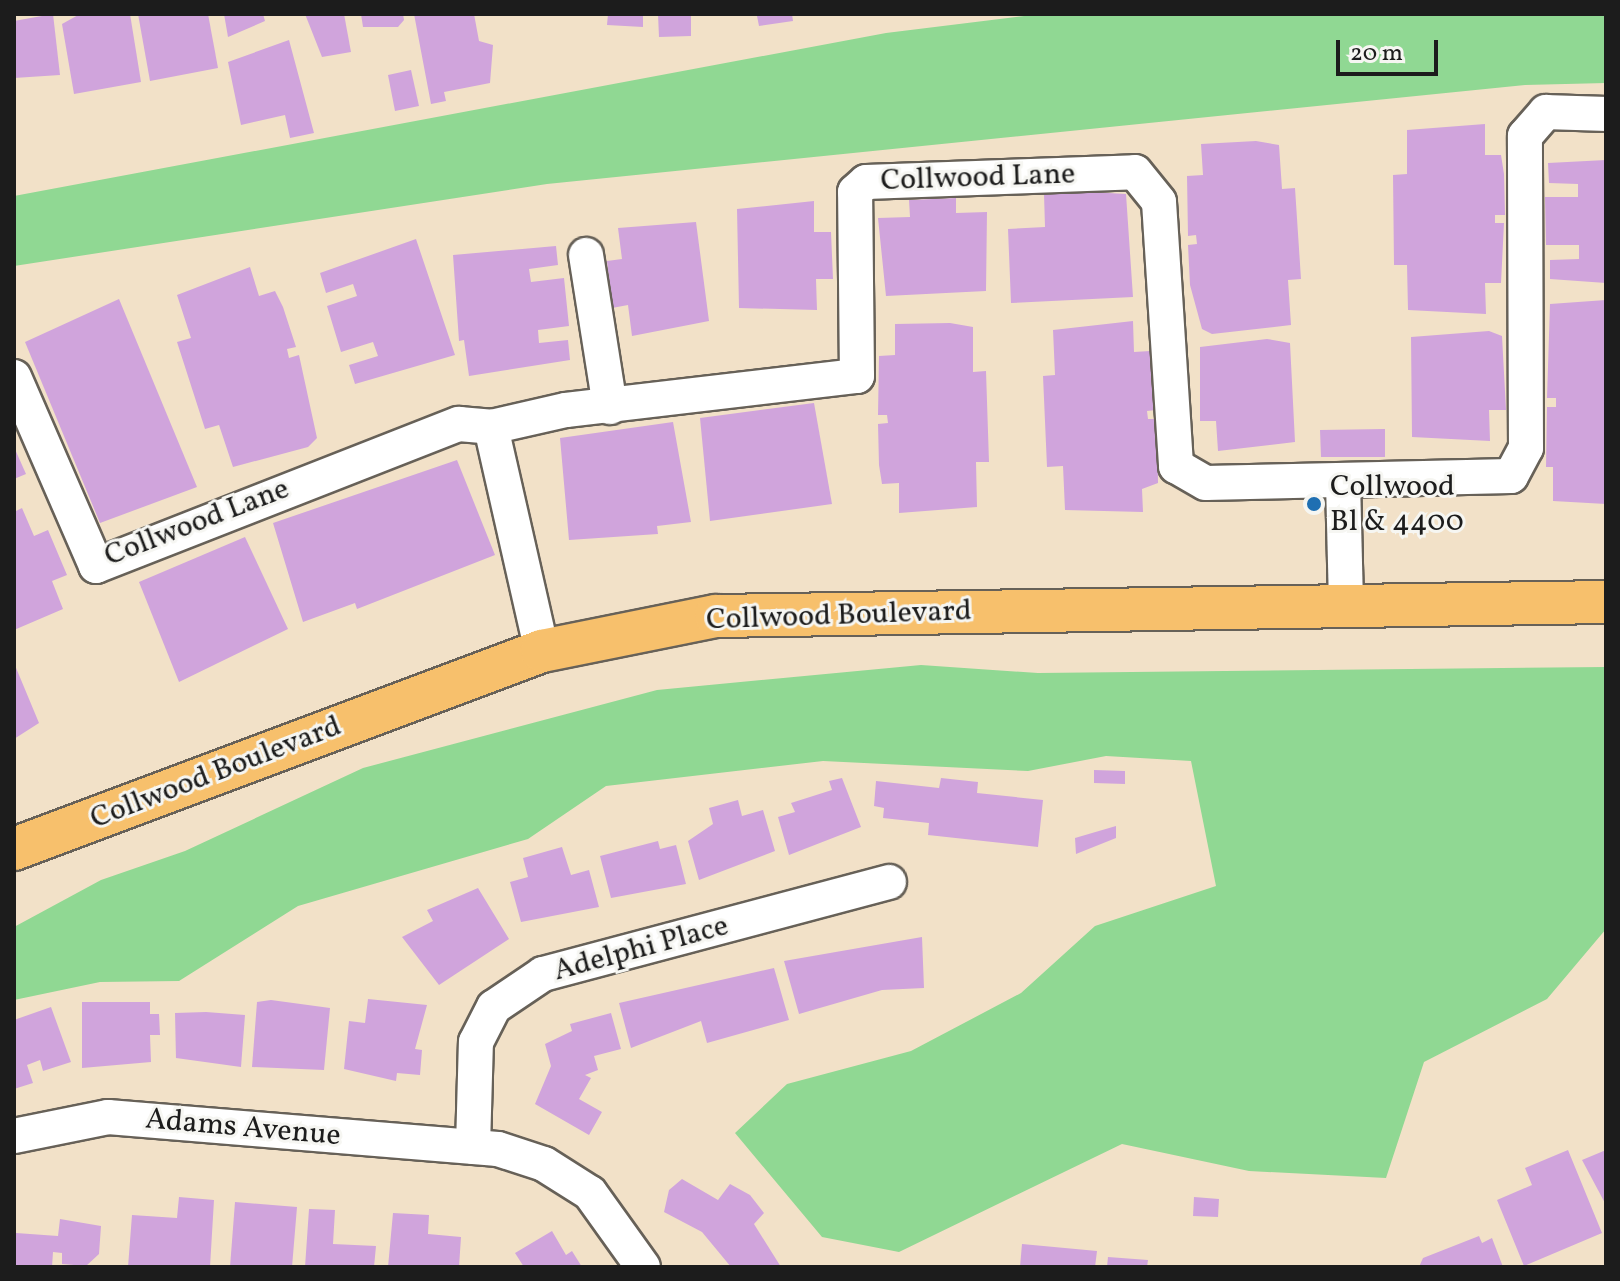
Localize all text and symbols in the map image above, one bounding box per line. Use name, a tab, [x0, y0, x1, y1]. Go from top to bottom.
scale bar	[1340, 24, 1442, 74]
text: 20 m	[1350, 37, 1403, 71]
street label: Collwood Lane	[880, 157, 1076, 199]
place label: Collwood Bl & 4400	[1330, 469, 1464, 540]
street label: Collwood Lane	[100, 471, 294, 575]
marker: Collwood Bl & 4400	[1305, 495, 1323, 513]
street label: Collwood Boulevard	[706, 593, 972, 639]
street label: Collwood Boulevard	[86, 709, 346, 837]
street label: Adelphi Place	[550, 908, 732, 990]
street label: Adams Avenue	[144, 1102, 342, 1154]

